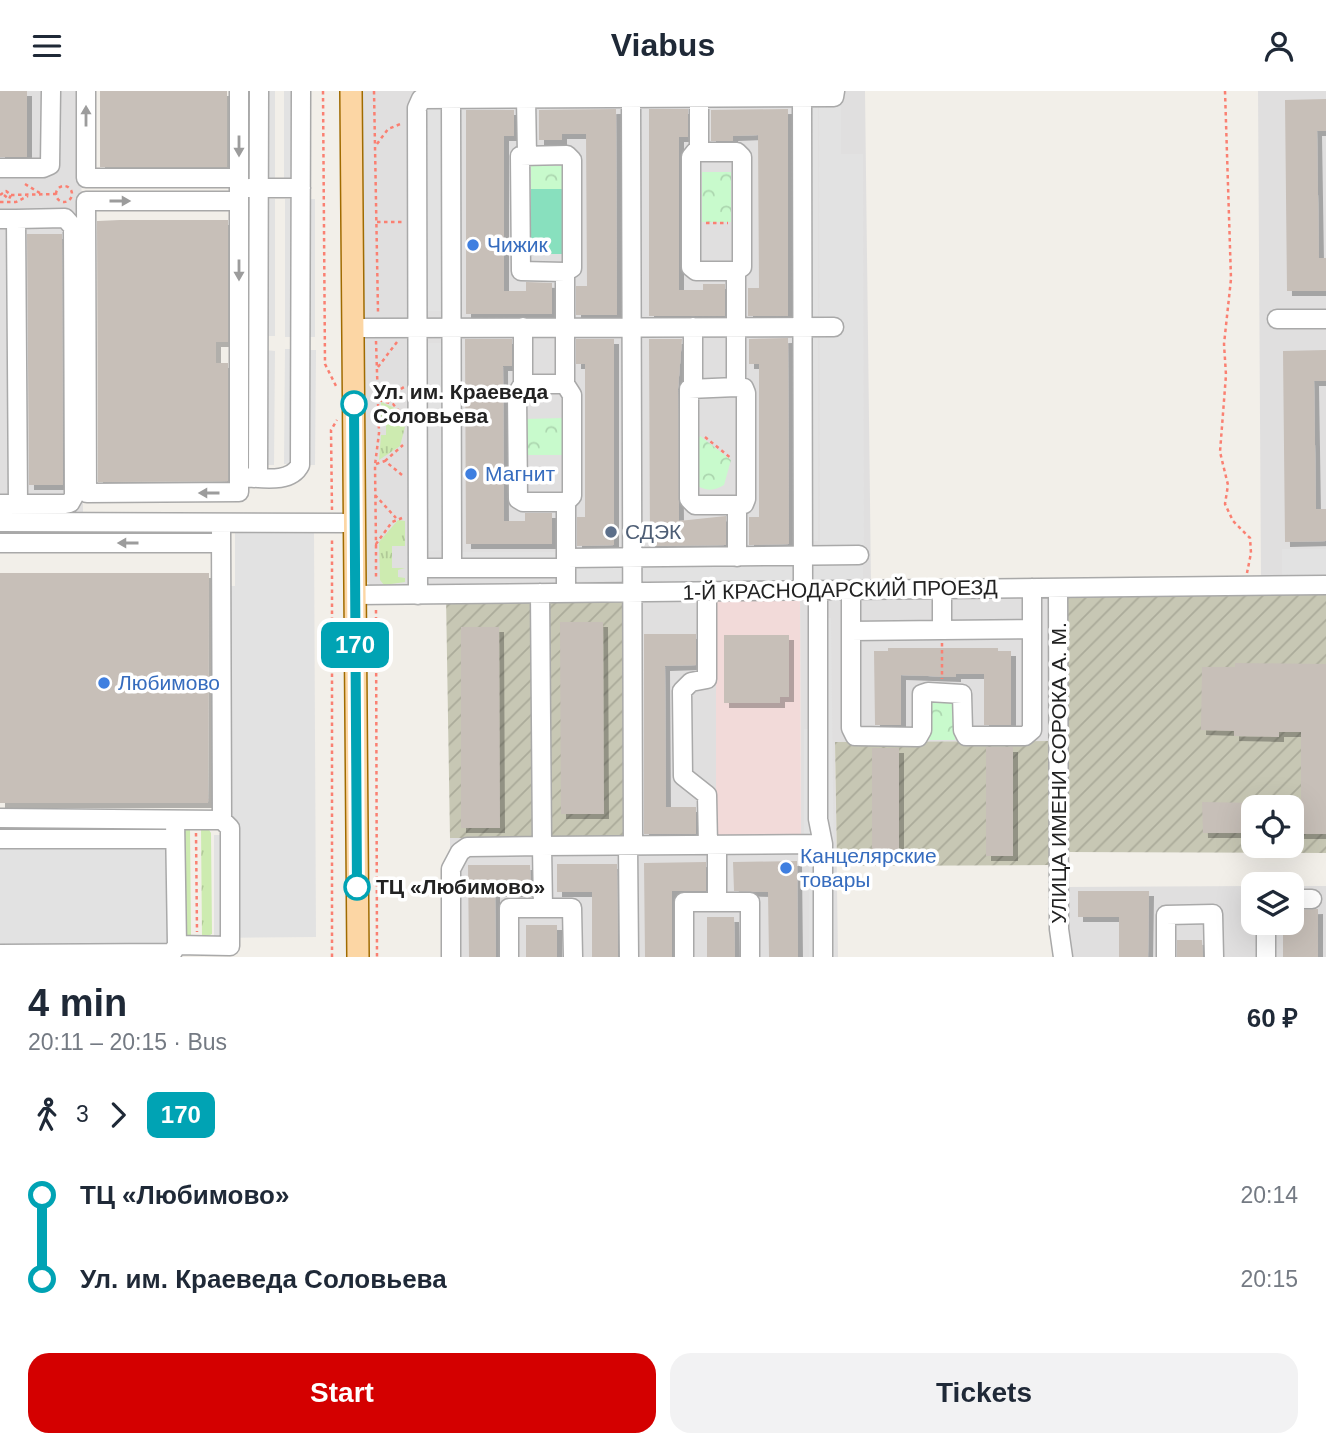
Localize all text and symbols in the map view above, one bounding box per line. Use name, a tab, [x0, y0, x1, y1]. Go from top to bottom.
icon: menu	[28, 27, 66, 65]
text: Viabus	[611, 27, 715, 63]
icon: person	[1260, 27, 1298, 65]
one-way arrow	[80, 105, 92, 127]
one-way arrow	[233, 135, 245, 157]
one-way arrow	[109, 195, 131, 207]
place label: Чижик	[487, 233, 549, 256]
marker: Чижик	[465, 237, 481, 253]
one-way arrow	[233, 259, 245, 281]
place label: Ул. им. Краеведа Соловьева	[373, 380, 549, 427]
marker: Ул. им. Краеведа Соловьева	[341, 391, 367, 417]
place label: Магнит	[485, 462, 555, 485]
marker: Магнит	[463, 466, 479, 482]
one-way arrow	[198, 487, 220, 498]
place label: СДЭК	[625, 520, 682, 543]
marker: СДЭК	[603, 524, 619, 540]
one-way arrow	[117, 537, 139, 549]
street label: 1-Й КРАСНОДАРСКИЙ ПРОЕЗД	[682, 575, 998, 604]
line badge: 170	[315, 622, 395, 668]
street label: УЛИЦА ИМЕНИ СОРОКА А. М.	[1047, 622, 1070, 924]
text: 170	[335, 631, 375, 658]
place label: Любимово	[118, 671, 220, 694]
marker: Любимово	[96, 675, 112, 691]
map controls	[1241, 795, 1304, 935]
button: locate	[1241, 795, 1304, 858]
place label: Канцелярские товары	[800, 844, 937, 891]
marker: Канцелярские товары	[778, 860, 794, 876]
button: layers	[1241, 872, 1304, 935]
marker: ТЦ «Любимово»	[344, 874, 370, 900]
place label: ТЦ «Любимово»	[376, 875, 545, 898]
text: 4 min	[28, 982, 127, 1024]
text: 60 ₽	[1247, 1003, 1298, 1033]
text: 20:11 – 20:15 · Bus	[28, 1029, 227, 1055]
icon: walk	[28, 1096, 66, 1134]
icon: forward	[99, 1096, 137, 1134]
text: 3	[76, 1101, 89, 1127]
text: 170	[161, 1101, 201, 1128]
text: ТЦ «Любимово»	[80, 1180, 289, 1210]
text: 20:14	[1240, 1182, 1298, 1208]
text: Ул. им. Краеведа Соловьева	[80, 1264, 447, 1294]
text: 20:15	[1240, 1266, 1298, 1292]
button: Start	[28, 1353, 656, 1433]
button: Tickets	[670, 1353, 1298, 1433]

